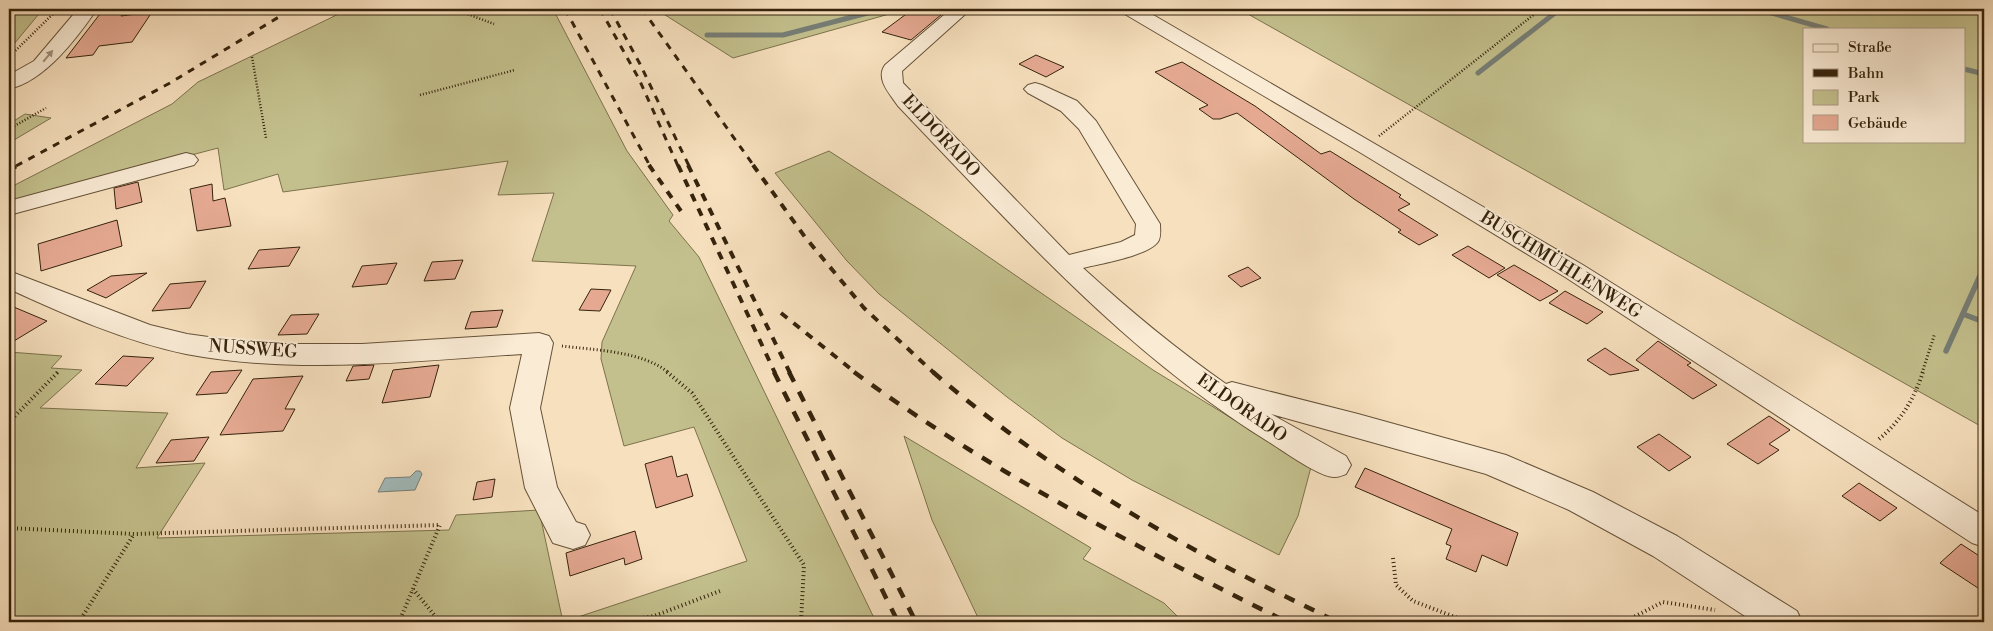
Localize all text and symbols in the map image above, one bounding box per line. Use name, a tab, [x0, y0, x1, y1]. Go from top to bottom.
legend	[1803, 28, 1966, 142]
text: Straße	[1848, 38, 1892, 57]
one-way arrow	[43, 49, 54, 62]
text: Bahn	[1847, 64, 1884, 83]
text: Park	[1848, 88, 1880, 107]
street label: ELDORADO	[897, 90, 985, 182]
text: Gebäude	[1848, 114, 1907, 133]
street label: BUSCHMÜHLENWEG	[1475, 205, 1647, 324]
street label: NUSSWEG	[208, 334, 299, 364]
street label: ELDORADO	[1192, 368, 1292, 448]

